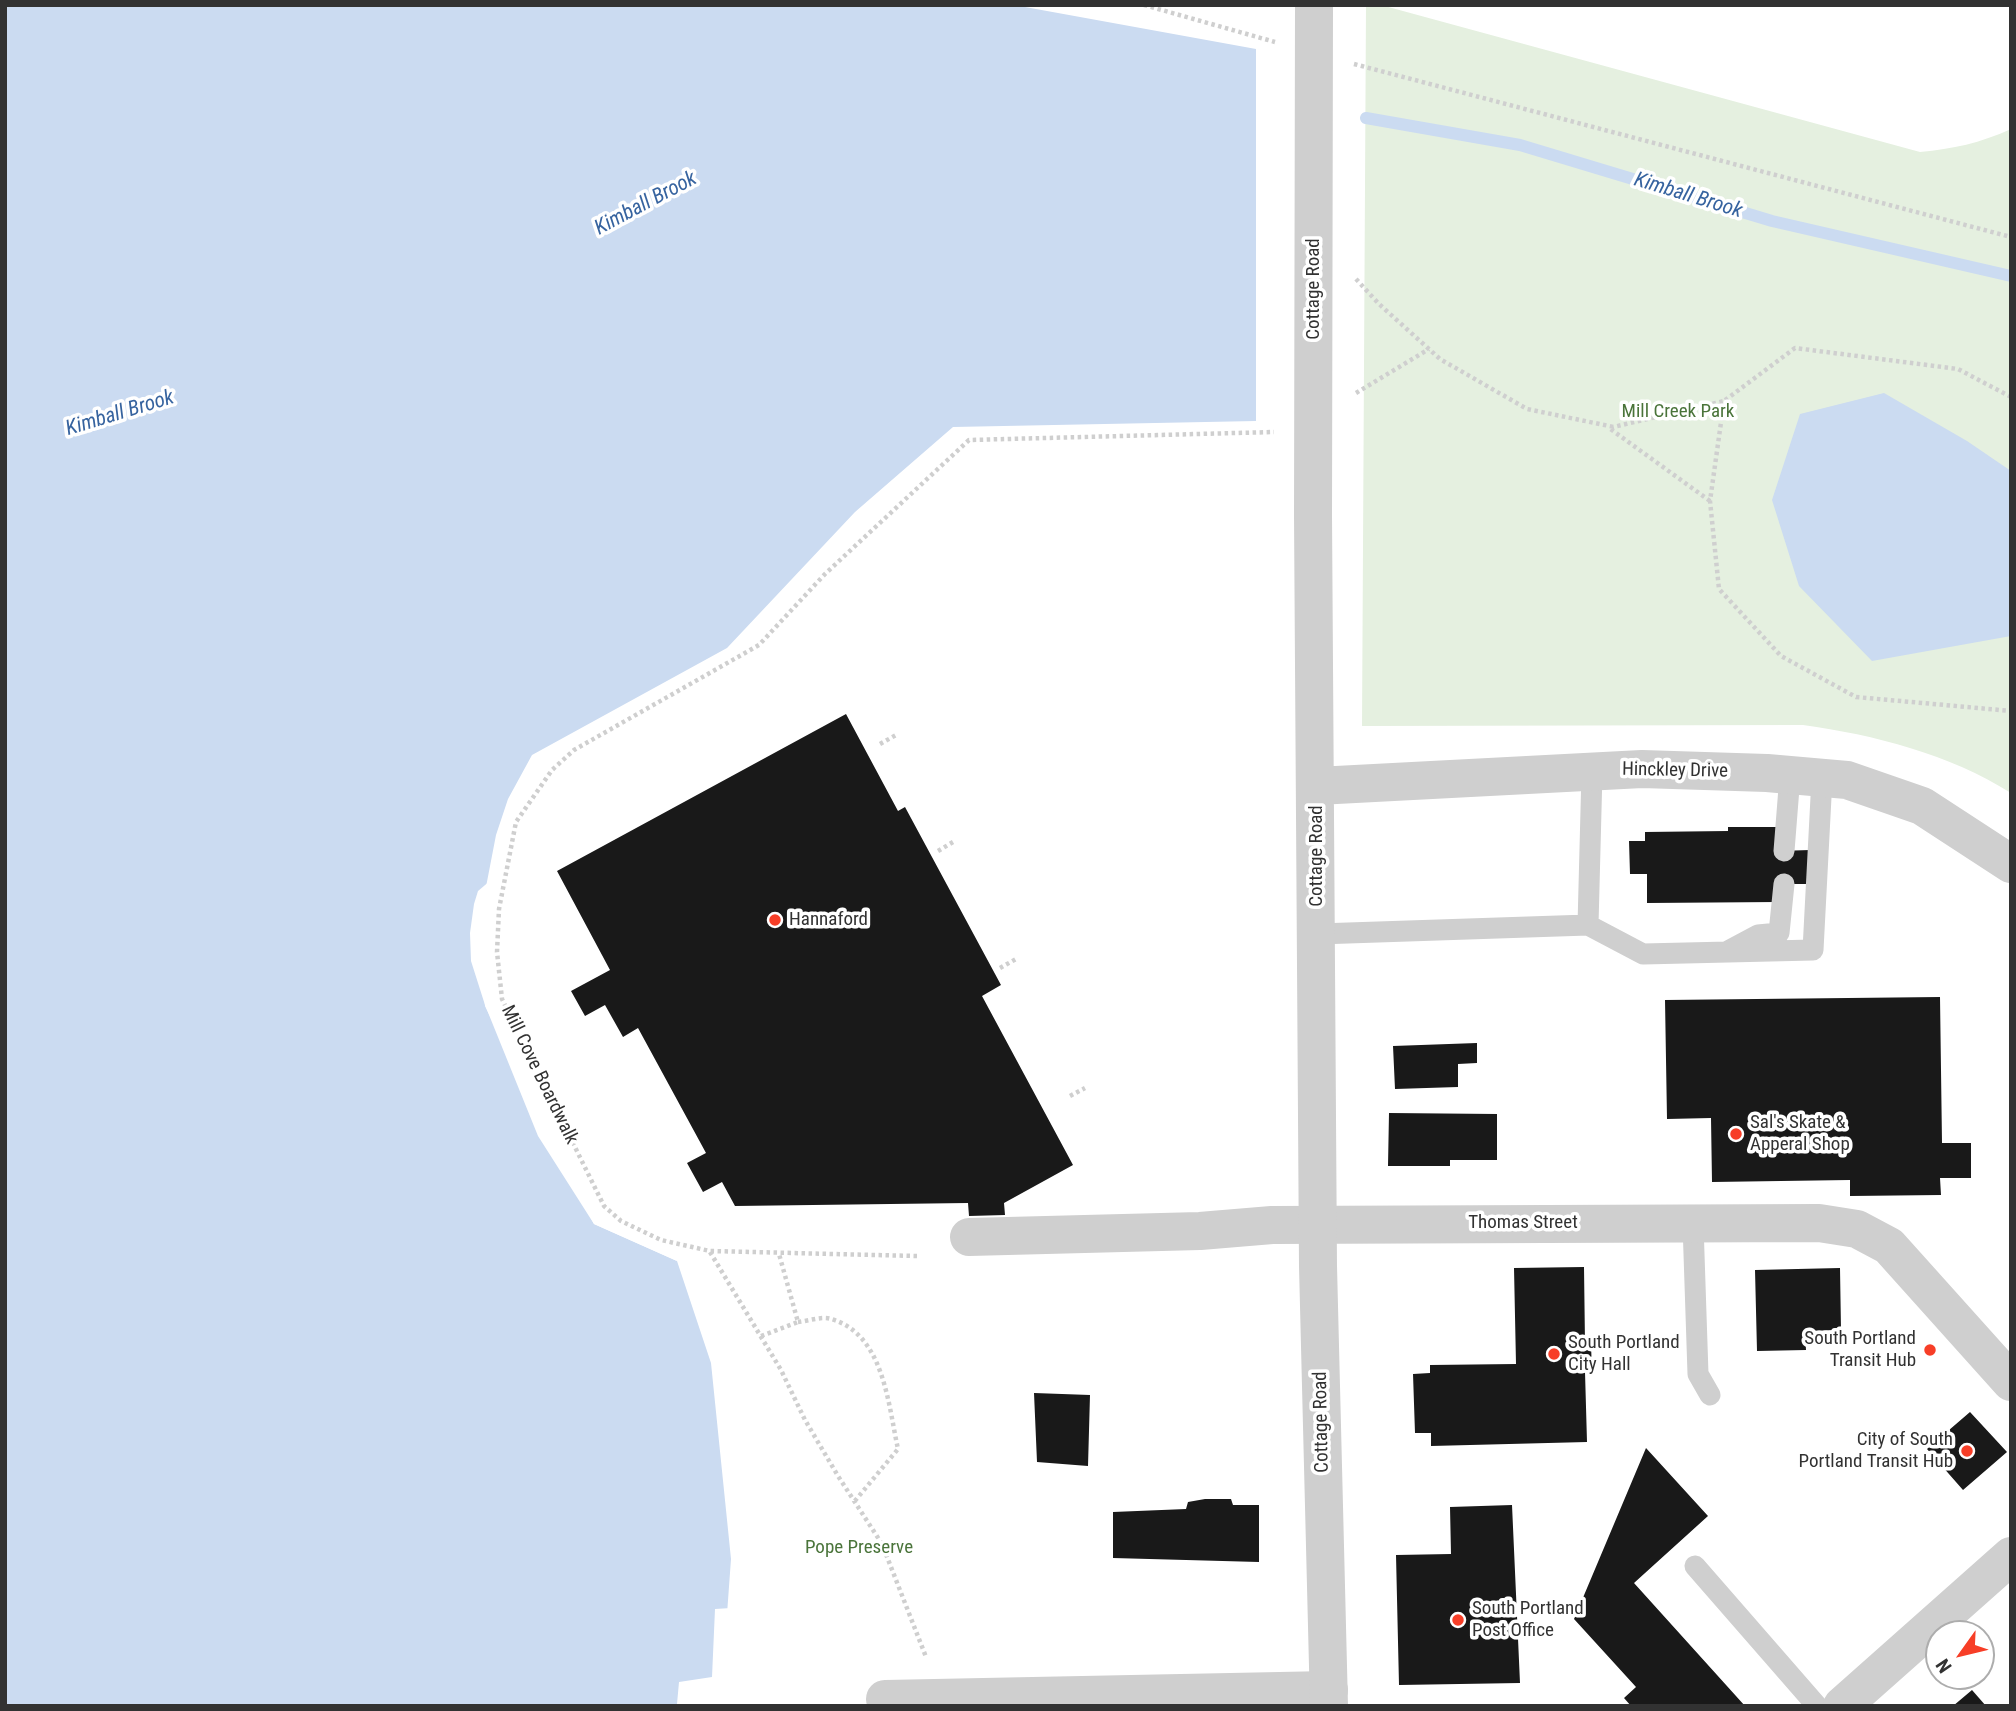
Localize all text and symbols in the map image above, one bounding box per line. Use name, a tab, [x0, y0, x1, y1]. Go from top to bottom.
water label: Kimball Brook	[591, 167, 701, 241]
water label: Kimball Brook	[1631, 168, 1745, 224]
street label: Cottage Road	[1303, 238, 1325, 340]
water label: Kimball Brook	[63, 386, 177, 442]
park label: Mill Creek Park	[1622, 401, 1734, 423]
street label: Hinckley Drive	[1622, 759, 1728, 783]
street label: Cottage Road	[1306, 805, 1328, 907]
place label: Hannaford	[789, 909, 868, 931]
marker: Hannaford	[767, 912, 783, 928]
street label: Mill Cove Boardwalk	[496, 1002, 582, 1148]
place label: Sal's Skate & Apperal Shop	[1750, 1112, 1850, 1156]
marker: Sal's Skate & Apperal Shop	[1728, 1126, 1744, 1142]
street label: Thomas Street	[1468, 1212, 1578, 1234]
place label: South Portland Transit Hub	[1804, 1328, 1916, 1372]
place label: South Portland City Hall	[1568, 1332, 1680, 1376]
marker: South Portland Transit Hub	[1922, 1342, 1938, 1358]
marker: South Portland City Hall	[1546, 1346, 1562, 1362]
street label: Cottage Road	[1310, 1371, 1334, 1473]
place label: City of South Portland Transit Hub	[1798, 1429, 1953, 1473]
marker: City of South Portland Transit Hub	[1959, 1443, 1975, 1459]
park label: Pope Preserve	[805, 1537, 913, 1559]
place label: South Portland Post Office	[1472, 1598, 1584, 1642]
marker: South Portland Post Office	[1450, 1612, 1466, 1628]
north arrow	[1925, 1620, 1995, 1690]
text: N	[1931, 1655, 1957, 1677]

